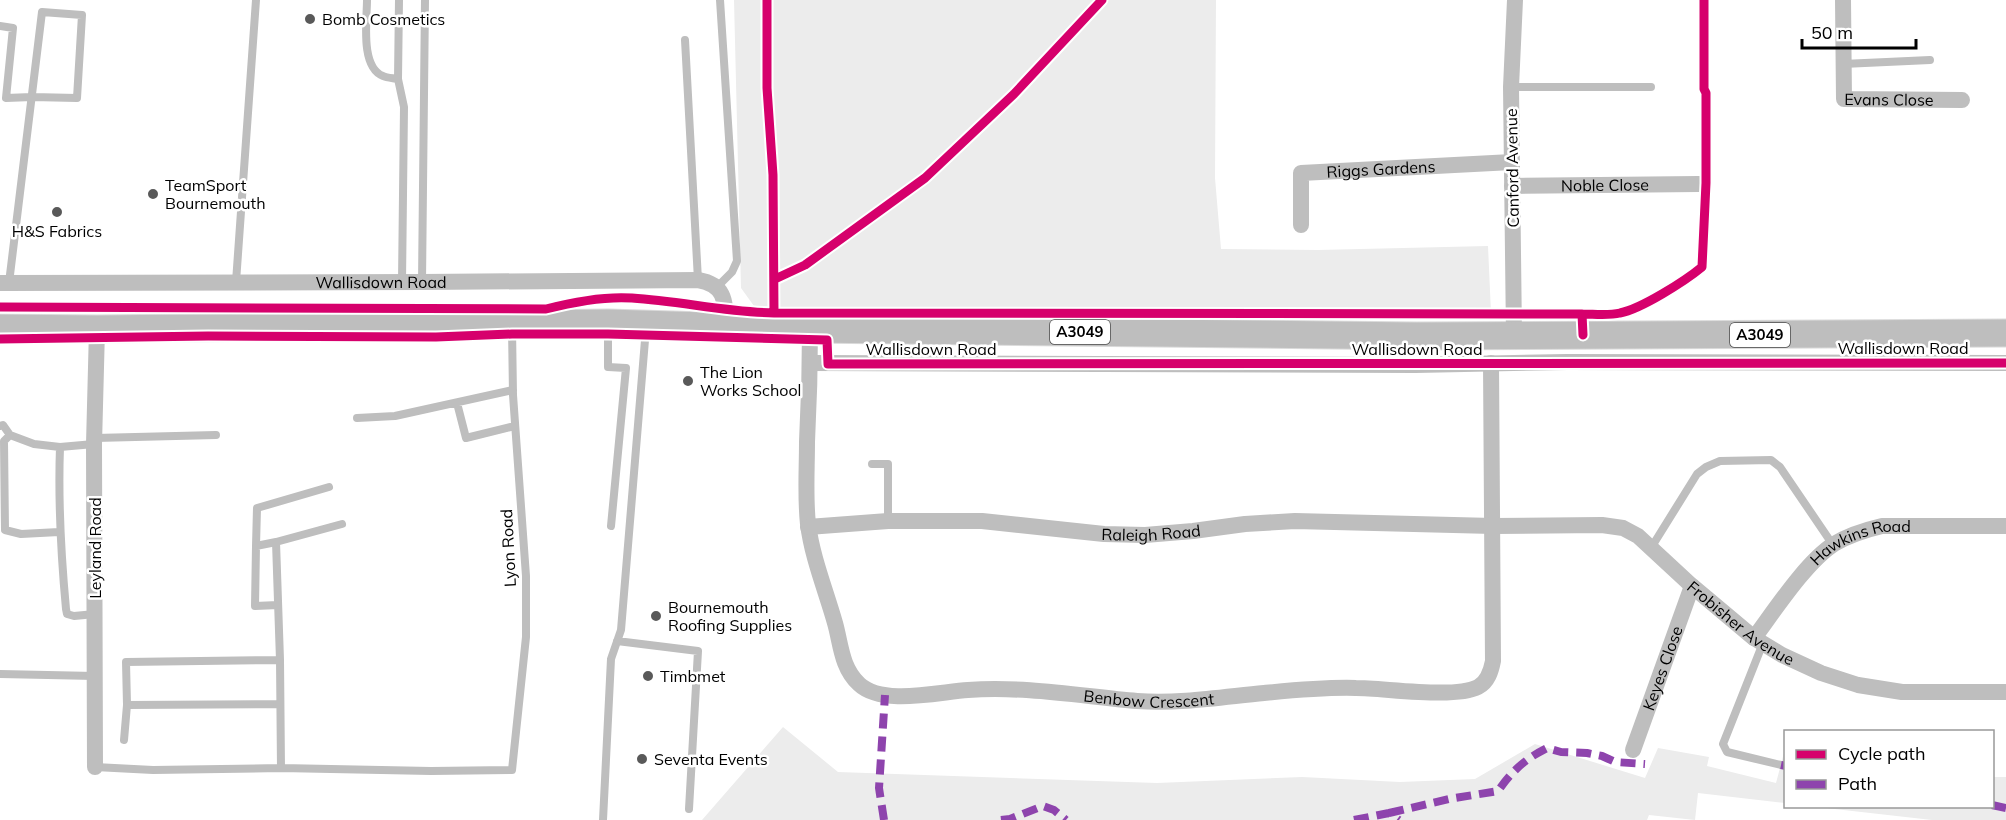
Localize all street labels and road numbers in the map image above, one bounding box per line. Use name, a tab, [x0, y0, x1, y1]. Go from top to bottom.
street label: Evans Close	[1844, 89, 1934, 110]
street label: Canford Avenue	[1501, 108, 1523, 228]
street label: Riggs Gardens	[1326, 156, 1436, 182]
street label: Noble Close	[1561, 175, 1649, 195]
street label: Wallisdown Road	[315, 272, 447, 292]
road number: A3049	[1050, 320, 1110, 344]
road number: A3049	[1730, 323, 1790, 347]
street label: Wallisdown Road	[1837, 338, 1969, 358]
street label: Wallisdown Road	[865, 339, 997, 359]
street label: Wallisdown Road	[1351, 339, 1483, 359]
street label: Leyland Road	[85, 497, 105, 599]
street label: Lyon Road	[496, 508, 520, 588]
street label: Hawkins Road	[1806, 516, 1911, 569]
street label: Raleigh Road	[1101, 520, 1202, 545]
street label: Frobisher Avenue	[1683, 576, 1797, 669]
street label: Keyes Close	[1638, 623, 1687, 713]
street label: Benbow Crescent	[1083, 685, 1215, 712]

